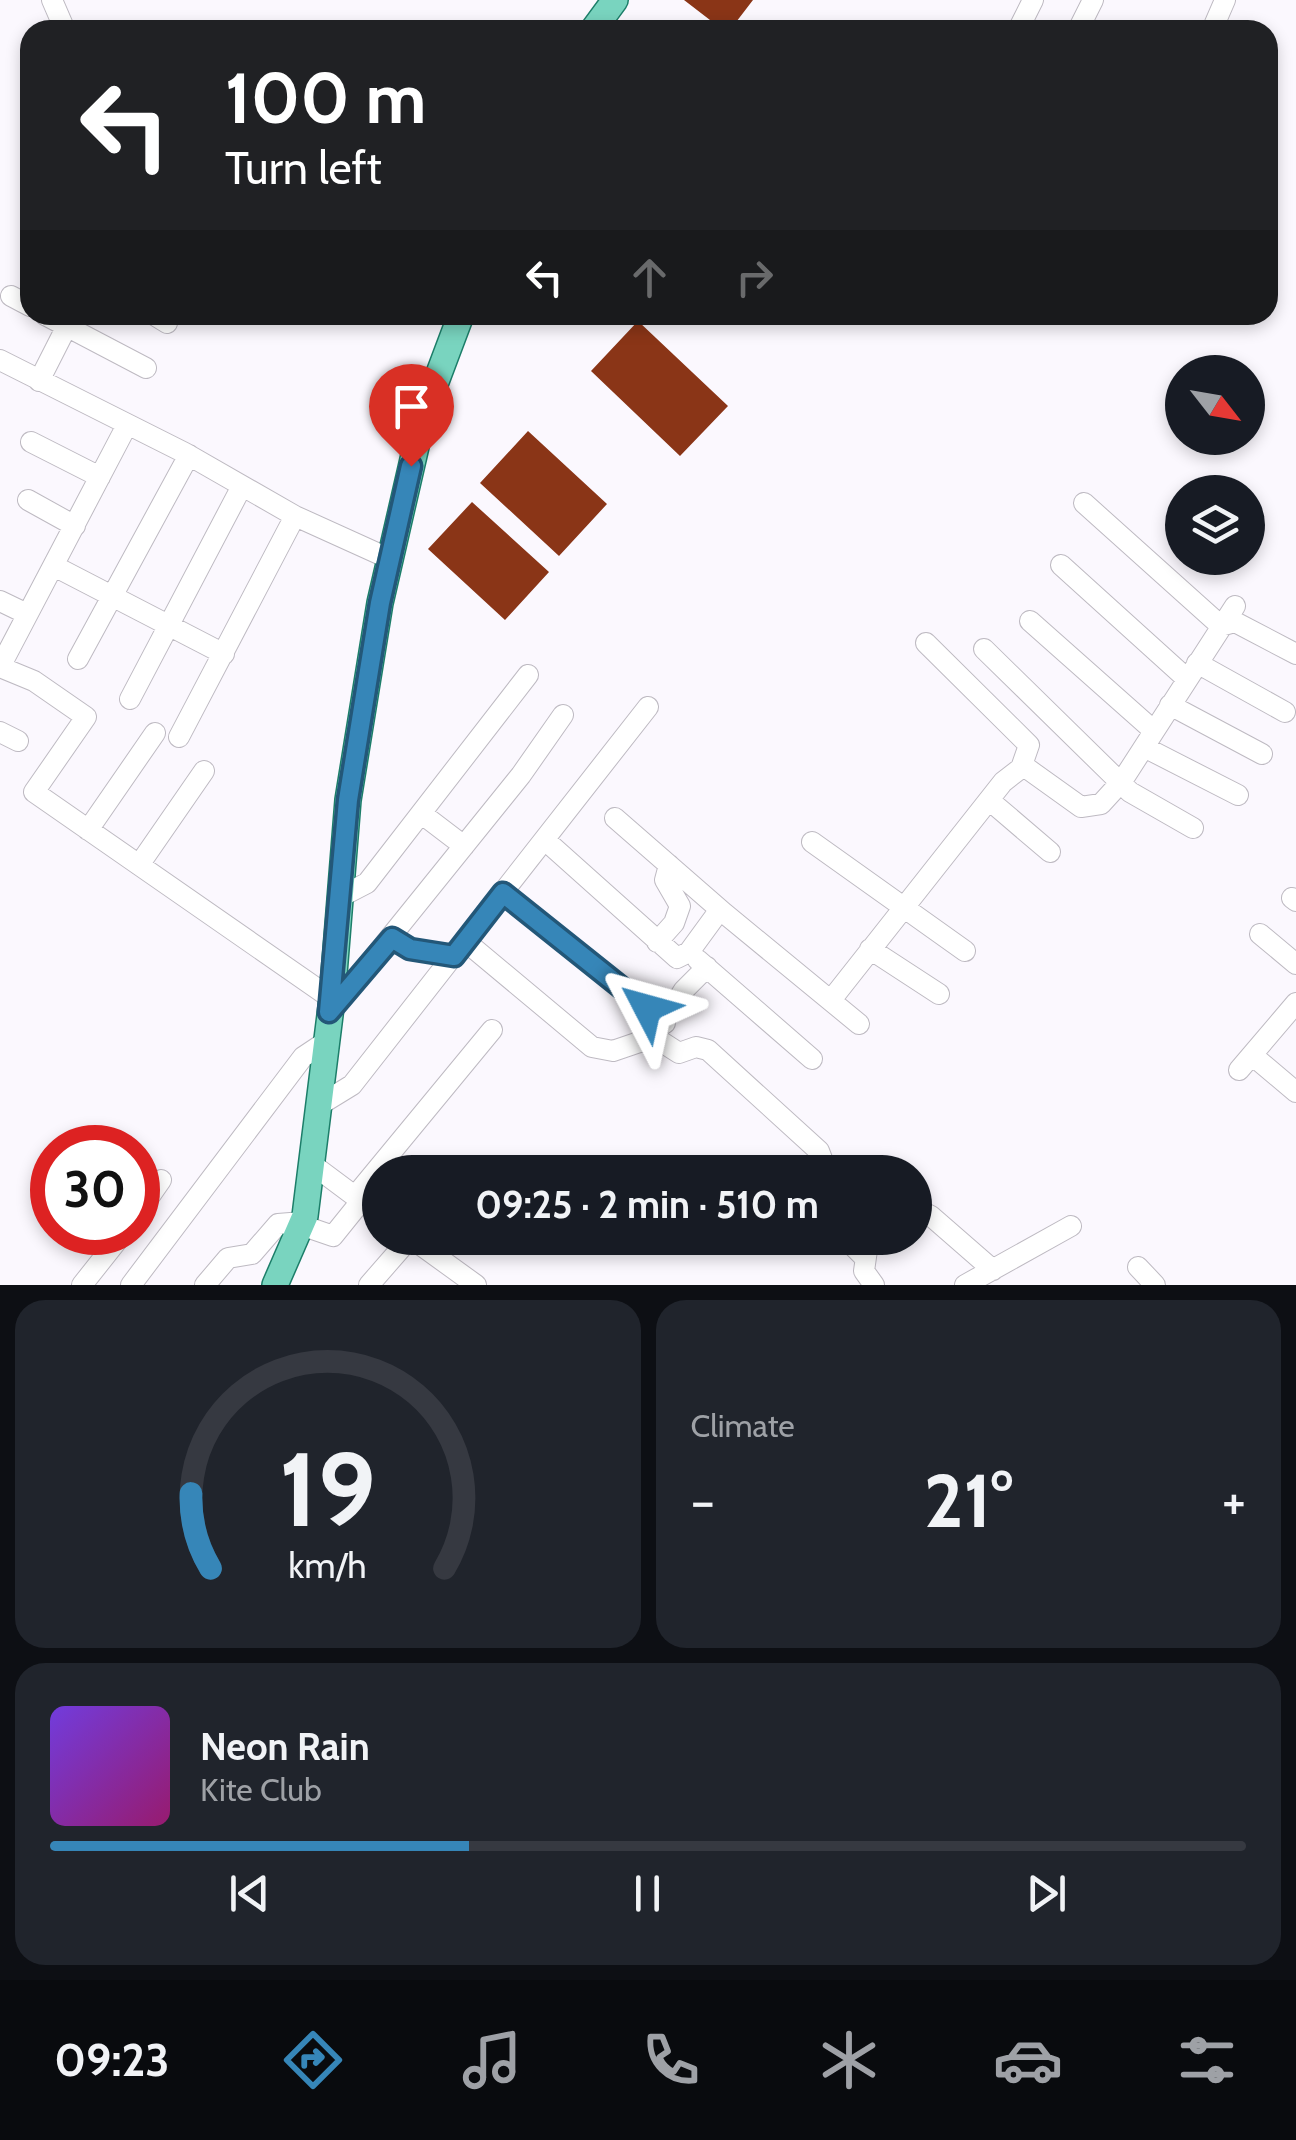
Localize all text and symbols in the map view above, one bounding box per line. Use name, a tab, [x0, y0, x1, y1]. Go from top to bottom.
text: 100 m	[225, 55, 426, 141]
icon: left	[60, 60, 190, 190]
text: Turn left	[225, 141, 382, 195]
icon: left	[517, 250, 572, 305]
icon: ahead	[622, 250, 677, 305]
icon: right	[727, 250, 782, 305]
north arrow	[1165, 355, 1265, 455]
map controls	[1165, 355, 1265, 575]
pin	[369, 364, 454, 467]
icon: arrive	[384, 379, 439, 434]
button: layers	[1165, 475, 1265, 575]
position arrow	[595, 956, 699, 1060]
speed limit sign: 30	[30, 1125, 160, 1255]
text: 09:25 · 2 min · 510 m	[475, 1181, 819, 1228]
text: Climate	[691, 1406, 795, 1445]
text: 19	[279, 1426, 376, 1552]
text: 21°	[924, 1455, 1013, 1546]
text: −	[691, 1467, 715, 1534]
text: +	[1222, 1467, 1246, 1534]
text: km/h	[289, 1544, 367, 1587]
text: Neon Rain	[200, 1723, 370, 1770]
text: Kite Club	[200, 1770, 322, 1809]
icon: previous	[222, 1866, 277, 1921]
icon: pause	[620, 1866, 675, 1921]
icon: next	[1019, 1866, 1074, 1921]
icon: directions	[278, 2025, 348, 2095]
icon: music	[457, 2025, 527, 2095]
icon: phone	[636, 2025, 706, 2095]
icon: climate	[814, 2025, 884, 2095]
icon: car	[993, 2025, 1063, 2095]
icon: filters	[1172, 2025, 1242, 2095]
text: 09:23	[54, 2033, 169, 2087]

